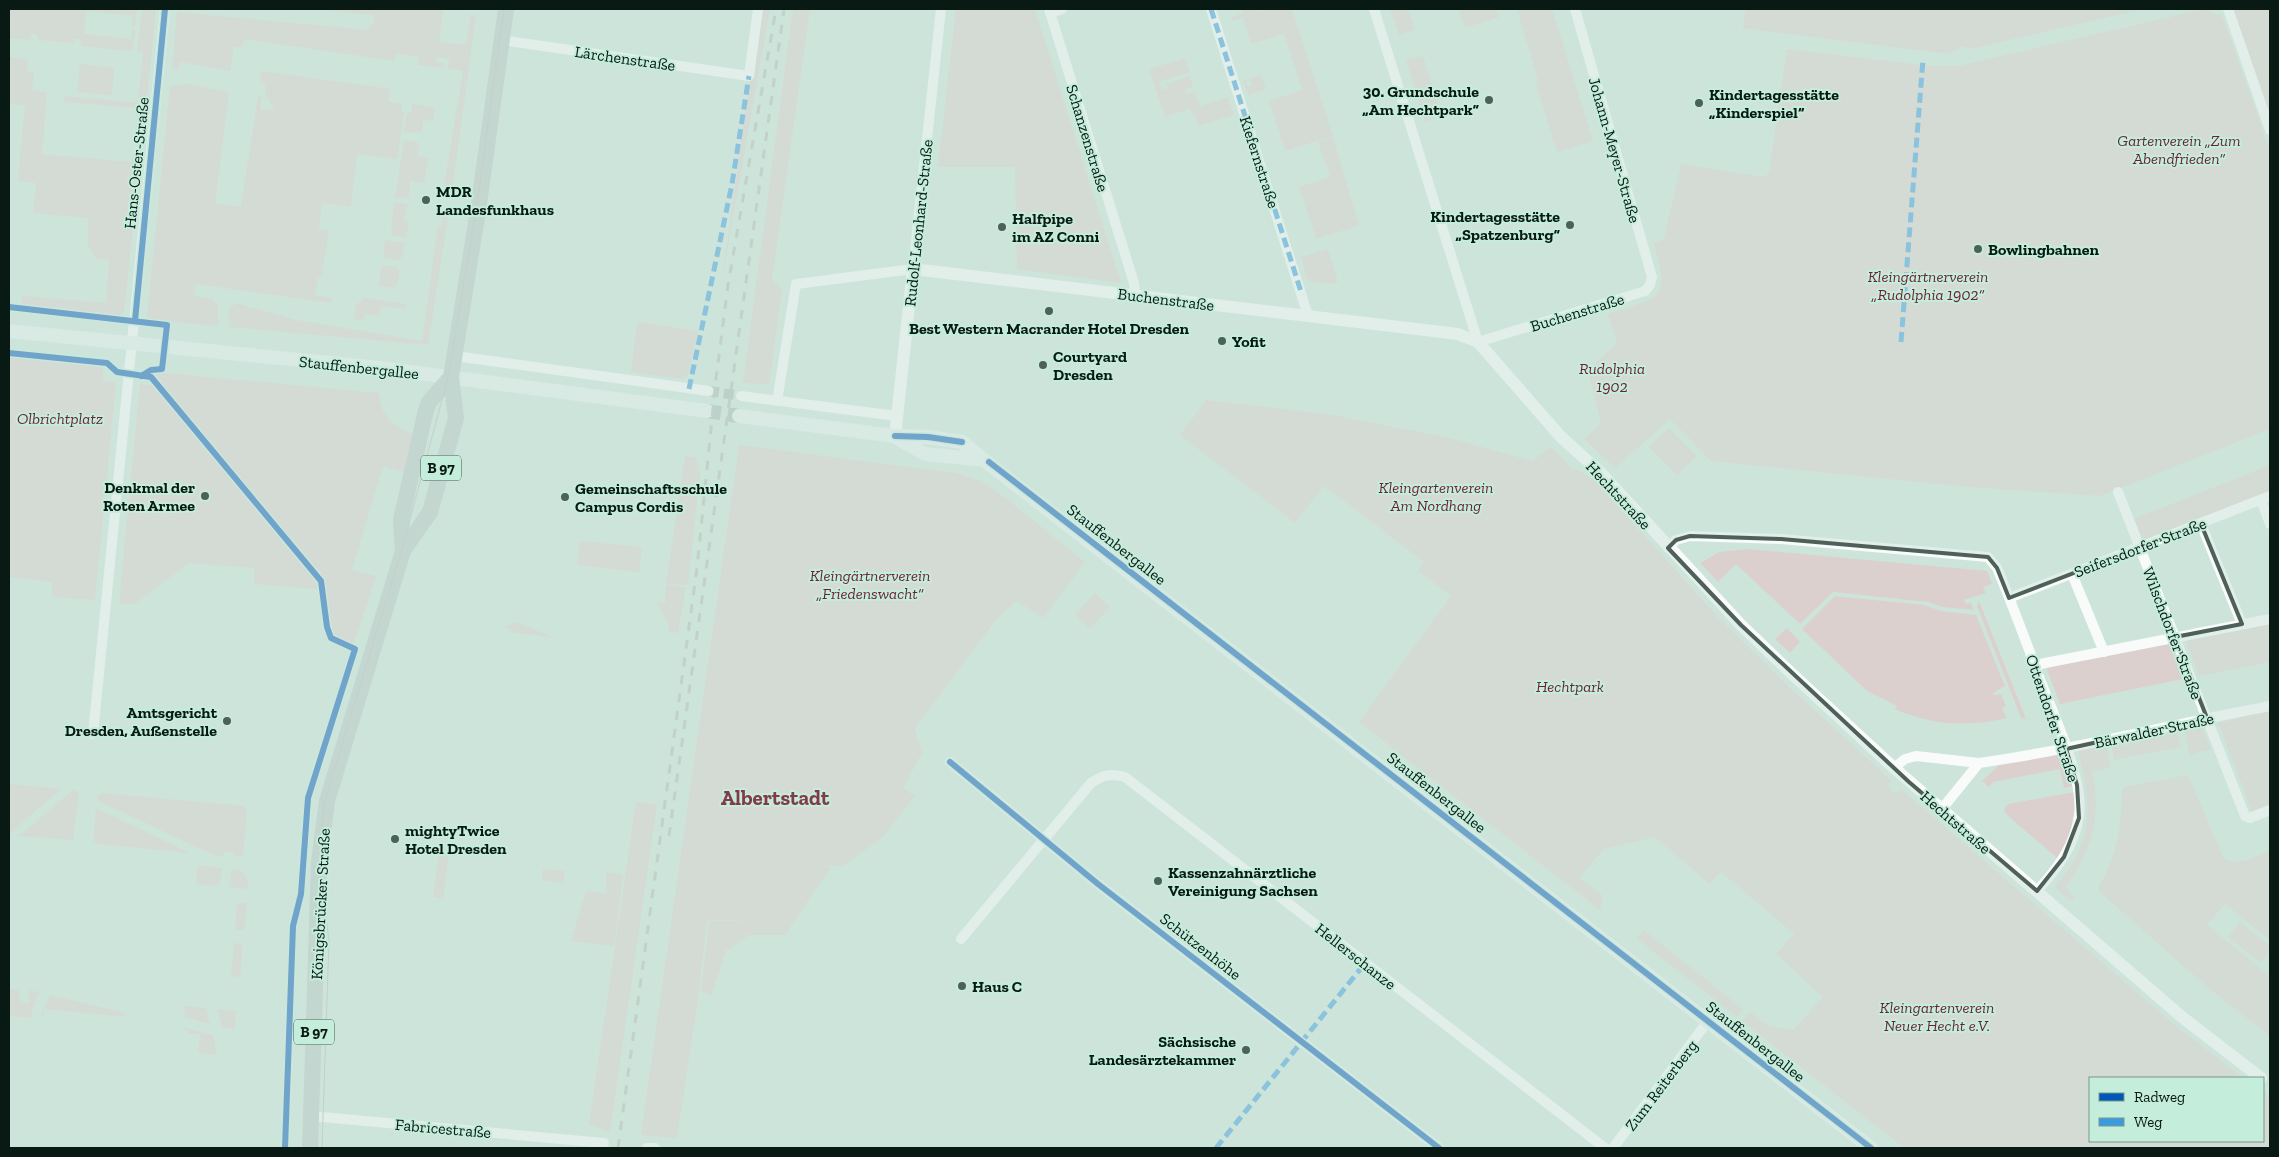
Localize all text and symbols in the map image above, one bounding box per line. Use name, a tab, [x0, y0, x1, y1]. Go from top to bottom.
street label: Lärchenstraße	[573, 42, 677, 75]
street label: Johann-Meyer-Straße	[1585, 75, 1644, 225]
street label: Schanzenstraße	[1062, 82, 1113, 194]
place label: 30. Grundschule „Am Hechtpark“	[1362, 82, 1480, 119]
place label: Kindertagesstätte „Kinderspiel“	[1709, 85, 1839, 122]
marker: 30. Grundschule „Am Hechtpark“	[1483, 94, 1495, 106]
street label: Hans-Oster-Straße	[120, 96, 153, 230]
marker: Kindertagesstätte „Kinderspiel“	[1693, 97, 1705, 109]
street label: Kiefernstraße	[1236, 114, 1283, 211]
park label: Gartenverein „Zum Abendfrieden“	[2117, 131, 2241, 168]
street label: Rudolf-Leonhard-Straße	[900, 139, 937, 308]
place label: MDR Landesfunkhaus	[436, 182, 554, 219]
marker: MDR Landesfunkhaus	[420, 194, 432, 206]
place label: Kindertagesstätte „Spatzenburg“	[1430, 207, 1561, 244]
place label: Halfpipe im AZ Conni	[1012, 209, 1099, 246]
marker: Kindertagesstätte „Spatzenburg“	[1564, 219, 1576, 231]
marker: Halfpipe im AZ Conni	[996, 221, 1008, 233]
place label: Bowlingbahnen	[1988, 240, 2099, 259]
marker: Bowlingbahnen	[1972, 243, 1984, 255]
park label: Kleingärtnerverein „Rudolphia 1902“	[1868, 267, 1988, 304]
street label: Buchenstraße	[1117, 284, 1215, 315]
street label: Buchenstraße	[1528, 289, 1626, 336]
marker: Best Western Macrander Hotel Dresden	[1043, 305, 1055, 317]
place label: Best Western Macrander Hotel Dresden	[909, 319, 1190, 338]
place label: Yofit	[1232, 332, 1266, 351]
marker: Yofit	[1216, 335, 1228, 347]
place label: Courtyard Dresden	[1053, 347, 1127, 384]
street label: Stauffenbergallee	[298, 352, 420, 383]
marker: Courtyard Dresden	[1037, 359, 1049, 371]
park label: Rudolphia 1902	[1579, 359, 1645, 396]
park label: Olbrichtplatz	[17, 409, 103, 428]
road number: B 97	[421, 456, 461, 480]
street label: Hechtstraße	[1582, 457, 1655, 534]
place label: Denkmal der Roten Armee	[103, 478, 195, 515]
park label: Kleingartenverein Am Nordhang	[1379, 478, 1493, 515]
place label: Gemeinschaftsschule Campus Cordis	[575, 479, 727, 516]
marker: Denkmal der Roten Armee	[199, 490, 211, 502]
marker: Gemeinschaftsschule Campus Cordis	[559, 491, 571, 503]
street label: Stauffenbergallee	[1063, 500, 1170, 589]
street label: Seifersdorfer Straße	[2071, 514, 2209, 581]
street label: Wilschdorfer Straße	[2139, 564, 2206, 702]
park label: Kleingärtnerverein „Friedenswacht“	[810, 566, 930, 603]
street label: Ottendorfer Straße	[2022, 652, 2083, 784]
park label: Hechtpark	[1536, 677, 1604, 696]
place label: Amtsgericht Dresden, Außenstelle	[65, 703, 218, 740]
street label: Bärwalder Straße	[2093, 709, 2216, 752]
marker: Amtsgericht Dresden, Außenstelle	[221, 715, 233, 727]
street label: Stauffenbergallee	[1383, 748, 1490, 837]
district label: Albertstadt	[721, 785, 830, 810]
street label: Hechtstraße	[1917, 787, 1995, 858]
place label: mightyTwice Hotel Dresden	[405, 821, 507, 858]
street label: Königsbrücker Straße	[307, 828, 334, 980]
marker: mightyTwice Hotel Dresden	[389, 833, 401, 845]
place label: Kassenzahnärztliche Vereinigung Sachsen	[1168, 863, 1318, 900]
marker: Kassenzahnärztliche Vereinigung Sachsen	[1152, 875, 1164, 887]
street label: Schützenhöhe	[1156, 909, 1245, 984]
street label: Hellerschanze	[1312, 919, 1400, 994]
place label: Haus C	[972, 977, 1022, 996]
marker: Haus C	[956, 980, 968, 992]
street label: Stauffenbergallee	[1702, 997, 1809, 1086]
park label: Kleingartenverein Neuer Hecht e.V.	[1880, 998, 1994, 1035]
road number: B 97	[294, 1020, 334, 1044]
place label: Sächsische Landesärztekammer	[1089, 1032, 1236, 1069]
street label: Zum Reiterberg	[1621, 1036, 1702, 1135]
marker: Sächsische Landesärztekammer	[1240, 1044, 1252, 1056]
legend	[2089, 1077, 2264, 1142]
text: Radweg	[2134, 1088, 2185, 1106]
text: Weg	[2134, 1113, 2163, 1131]
street label: Fabricestraße	[394, 1115, 492, 1142]

